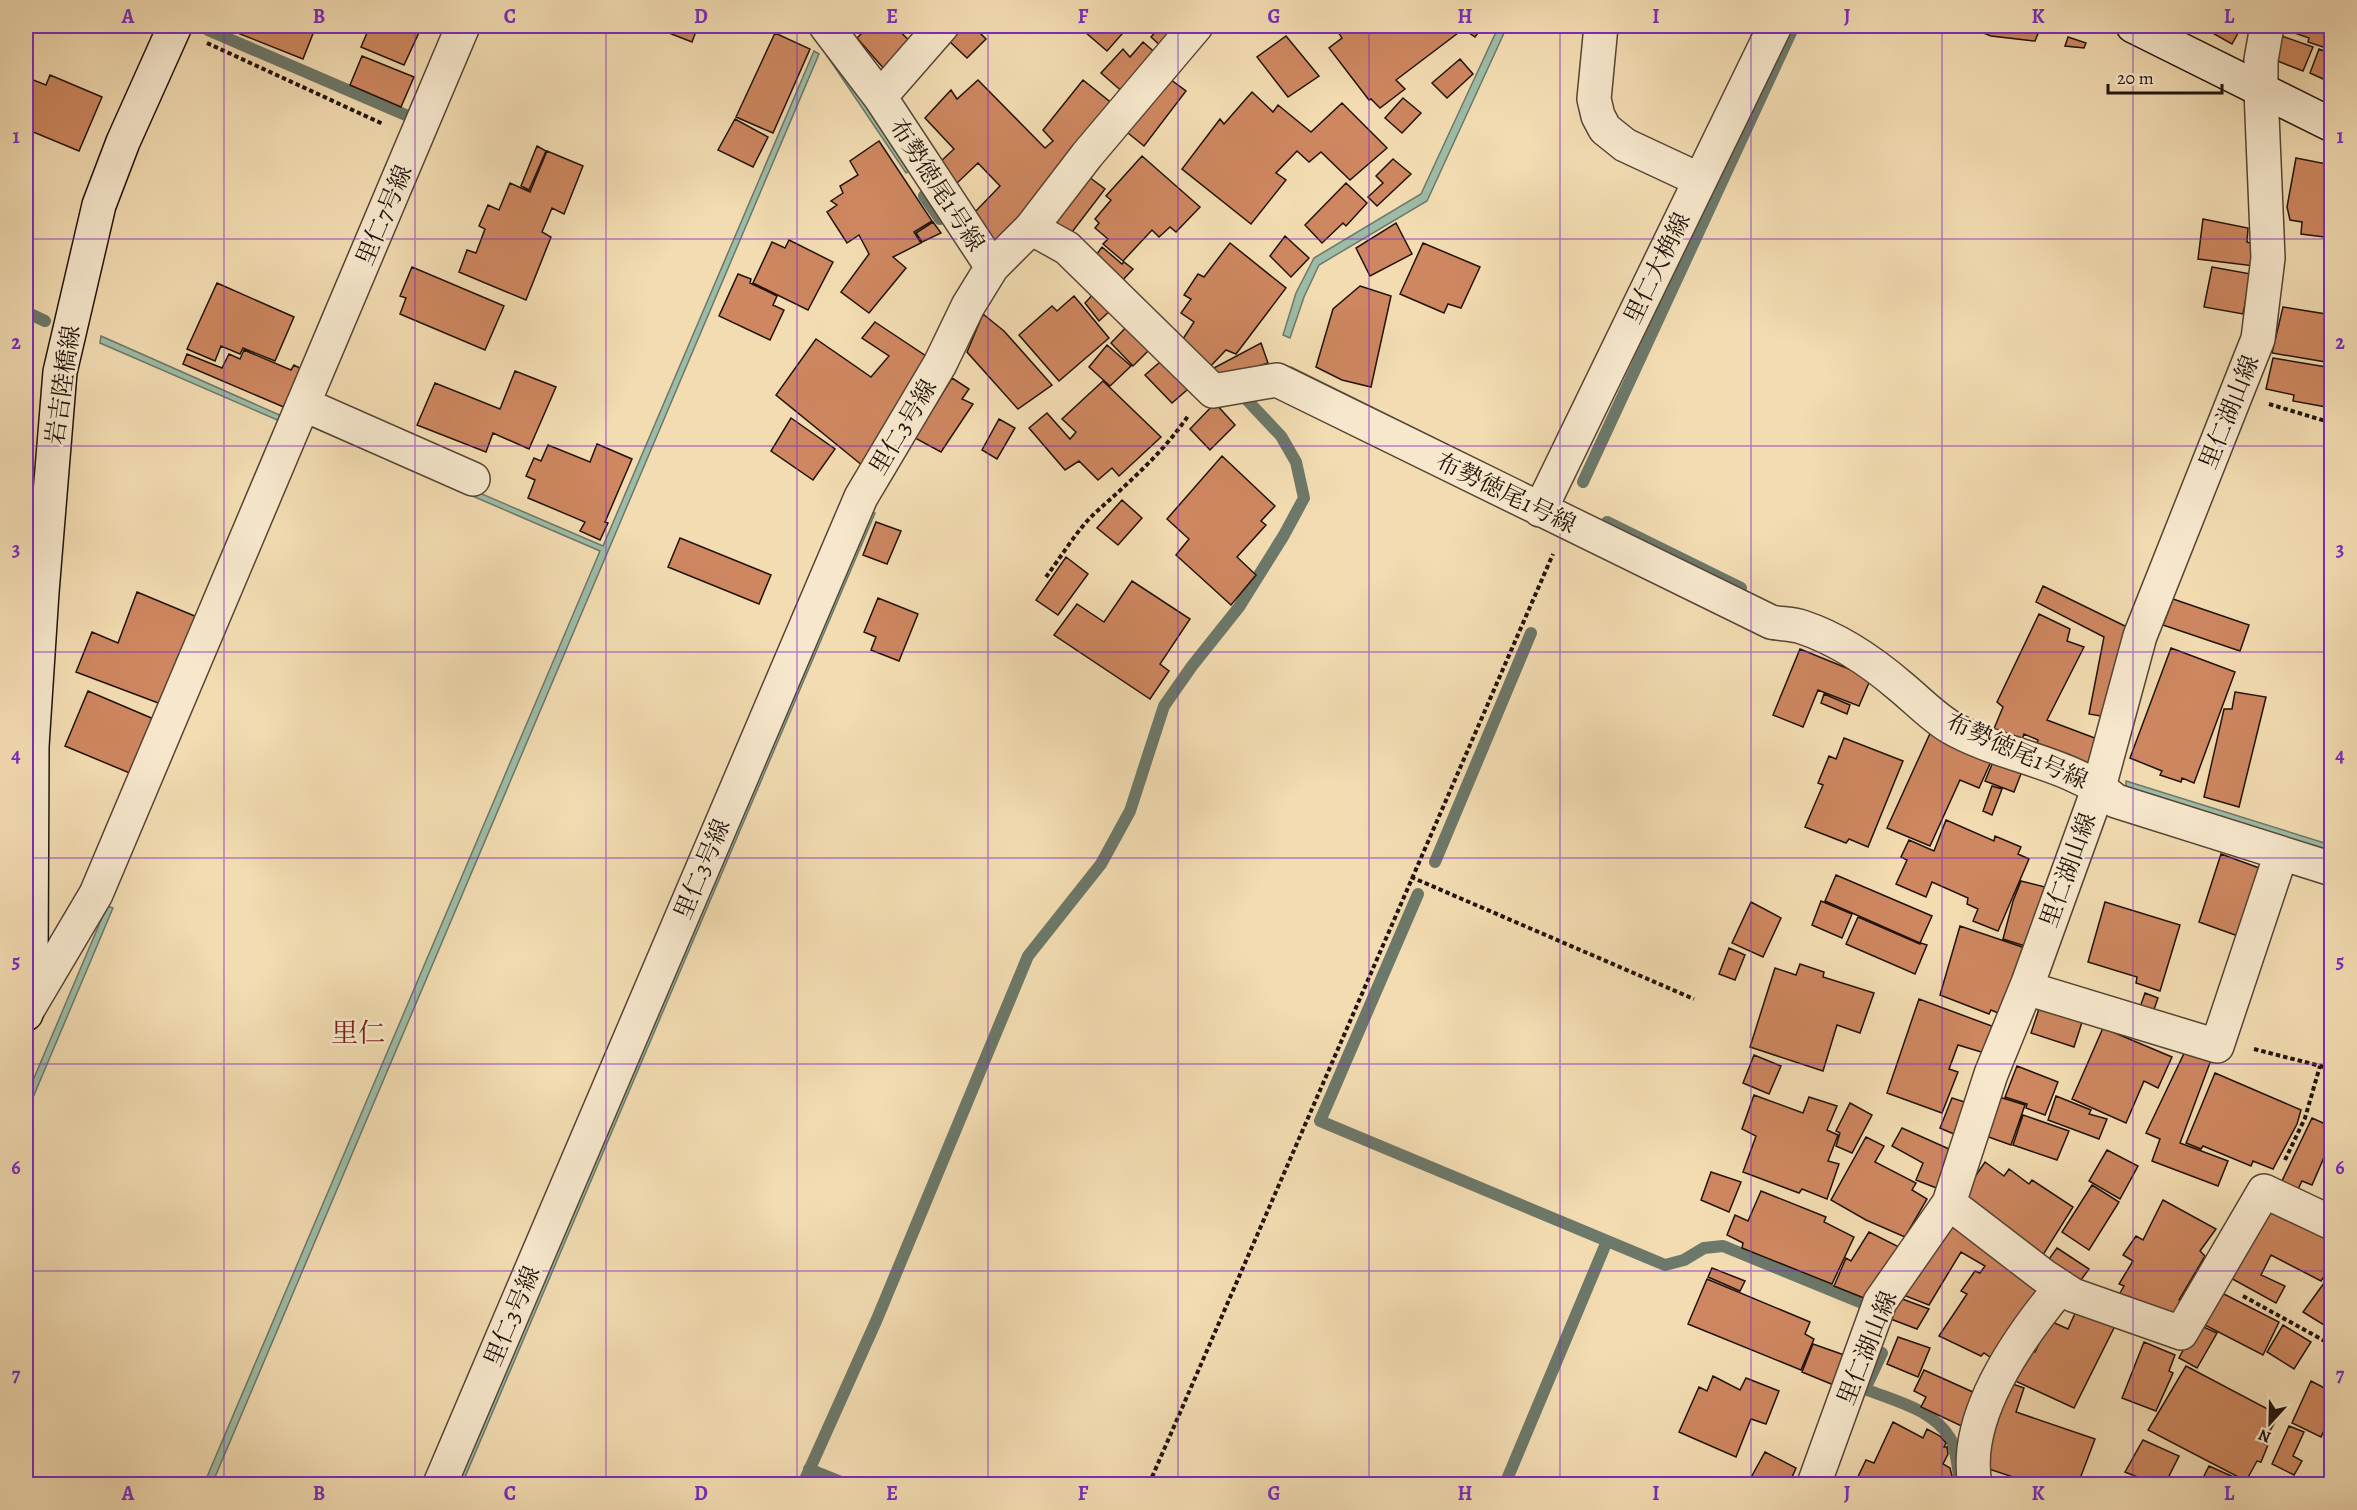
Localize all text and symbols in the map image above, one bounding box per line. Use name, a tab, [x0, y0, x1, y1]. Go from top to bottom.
text: A	[121, 3, 135, 30]
text: B	[313, 3, 325, 30]
text: C	[504, 3, 516, 30]
text: D	[694, 3, 708, 30]
text: E	[886, 3, 898, 30]
text: F	[1078, 3, 1089, 30]
text: G	[1267, 3, 1281, 30]
text: H	[1458, 3, 1473, 30]
text: I	[1652, 3, 1660, 30]
text: J	[1844, 3, 1851, 30]
text: K	[2031, 3, 2045, 30]
text: L	[2224, 3, 2235, 30]
scale bar	[2108, 57, 2222, 95]
text: 20 m	[2117, 66, 2154, 90]
street label: 布勢徳尾1号線	[882, 112, 992, 258]
text: 1	[12, 123, 20, 150]
text: 1	[2336, 123, 2344, 150]
street label: 里仁7号線	[349, 160, 419, 270]
street label: 里仁大桷線	[1616, 207, 1698, 329]
street label: 岩吉陸橋線	[39, 323, 87, 447]
text: 2	[11, 329, 21, 356]
text: 2	[2335, 329, 2345, 356]
street label: 里仁湖山線	[2192, 350, 2266, 474]
street label: 里仁3号線	[862, 373, 944, 481]
street label: 布勢徳尾1号線	[1431, 445, 1581, 541]
text: 3	[12, 536, 20, 563]
text: 3	[2336, 536, 2344, 563]
street label: 布勢徳尾1号線	[1941, 705, 2093, 797]
text: 4	[11, 742, 21, 769]
text: 4	[2335, 742, 2345, 769]
street label: 里仁湖山線	[2032, 808, 2104, 932]
street label: 里仁3号線	[667, 814, 737, 924]
text: 5	[12, 948, 20, 975]
text: 5	[2336, 948, 2344, 975]
district label: 里仁	[331, 1015, 385, 1051]
text: 6	[11, 1154, 21, 1181]
text: 6	[2335, 1154, 2345, 1181]
street label: 里仁3号線	[477, 1261, 547, 1371]
street label: 里仁湖山線	[1830, 1286, 1904, 1410]
text: 7	[12, 1361, 21, 1388]
text: 7	[2336, 1361, 2345, 1388]
north arrow	[2240, 1393, 2300, 1453]
text: N	[2255, 1423, 2274, 1448]
text: A	[121, 1480, 135, 1507]
text: B	[313, 1480, 325, 1507]
text: C	[504, 1480, 516, 1507]
text: D	[694, 1480, 708, 1507]
text: E	[886, 1480, 898, 1507]
text: F	[1078, 1480, 1089, 1507]
text: G	[1267, 1480, 1281, 1507]
text: H	[1458, 1480, 1473, 1507]
text: I	[1652, 1480, 1660, 1507]
text: J	[1844, 1480, 1851, 1507]
text: K	[2031, 1480, 2045, 1507]
text: L	[2224, 1480, 2235, 1507]

